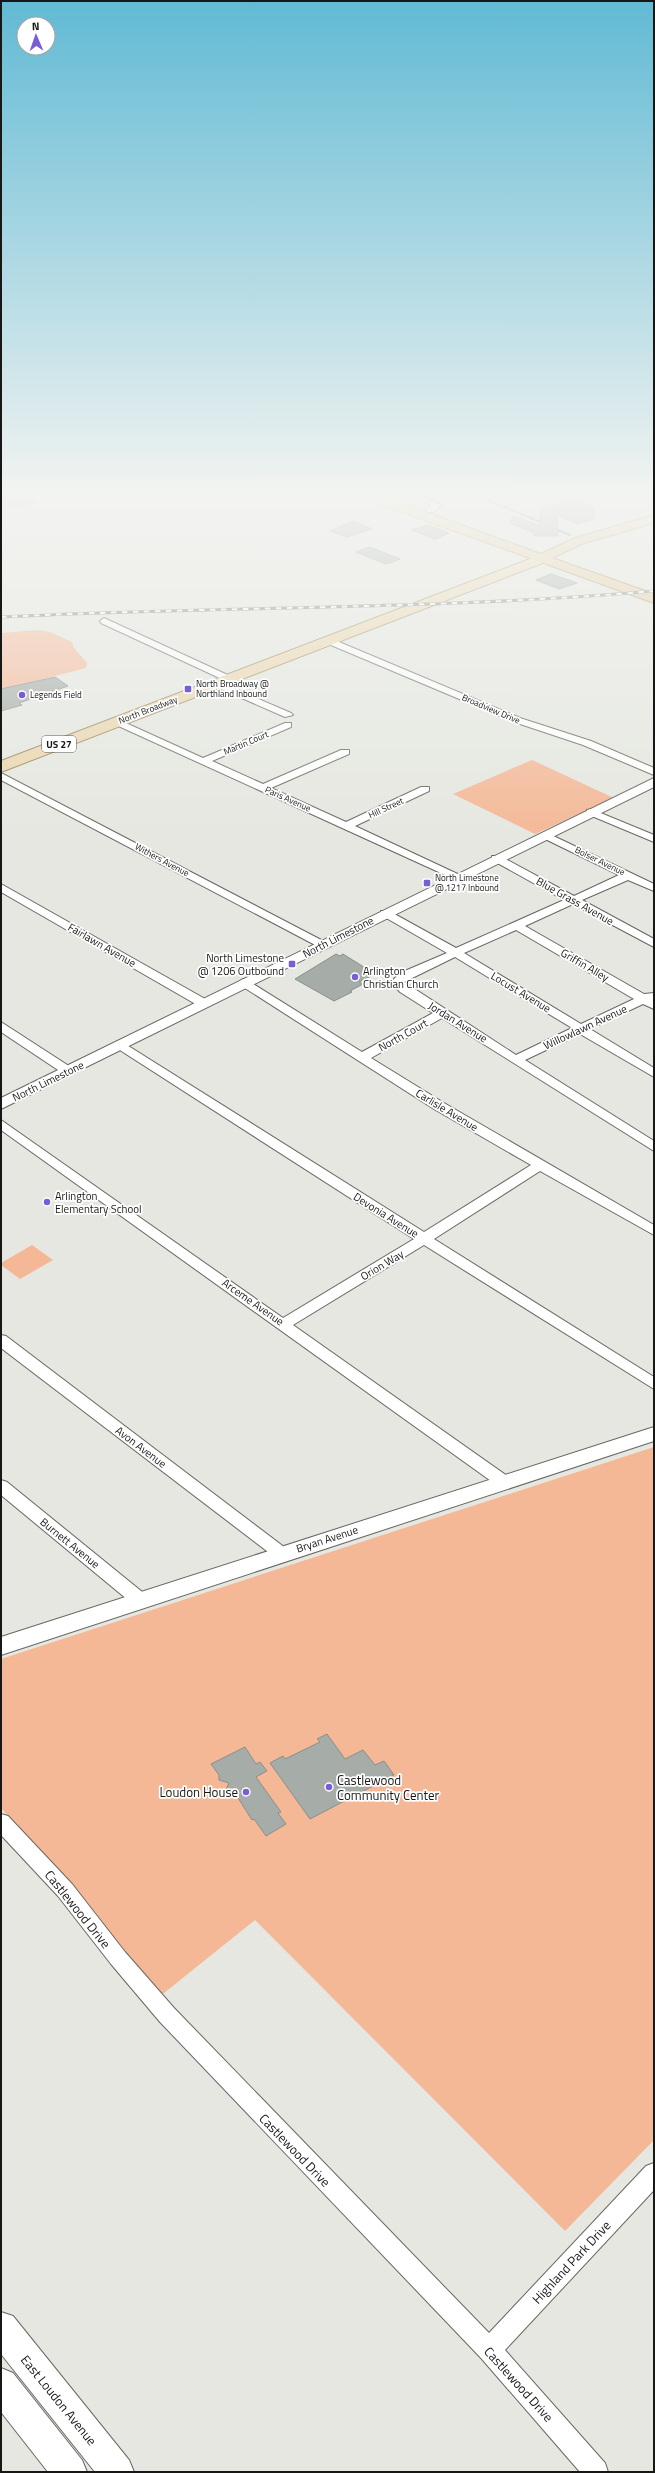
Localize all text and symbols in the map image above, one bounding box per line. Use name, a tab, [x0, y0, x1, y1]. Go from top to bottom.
north arrow	[16, 16, 56, 56]
text: N	[32, 18, 40, 34]
place label: North Broadway @ Northland Inbound	[196, 677, 269, 700]
marker: North Broadway @ Northland Inbound	[183, 684, 193, 694]
place label: Legends Field	[30, 688, 82, 701]
marker: Legends Field	[17, 690, 27, 700]
street label: Broadview Drive	[460, 690, 523, 727]
street label: North Broadway	[117, 692, 180, 727]
street label: Martin Court	[221, 727, 271, 758]
road number: US 27	[42, 736, 76, 752]
street label: Paris Avenue	[263, 783, 314, 815]
street label: Hill Street	[366, 793, 406, 821]
street label: Withers Avenue	[133, 840, 192, 880]
street label: Bolser Avenue	[573, 843, 628, 879]
place label: North Limestone @ 1217 Inbound	[435, 871, 499, 894]
street label: Blue Grass Avenue	[533, 873, 617, 929]
marker: North Limestone @ 1217 Inbound	[422, 878, 432, 888]
street label: North Limestone	[300, 912, 377, 962]
street label: Fairlawn Avenue	[65, 919, 139, 971]
street label: Griffin Alley	[558, 945, 613, 986]
place label: North Limestone @ 1206 Outbound	[198, 950, 284, 979]
marker: North Limestone @ 1206 Outbound	[287, 959, 297, 969]
place label: Arlington Christian Church	[363, 963, 439, 992]
street label: Locust Avenue	[488, 968, 554, 1016]
marker: Arlington Christian Church	[350, 972, 360, 982]
street label: Jordan Avenue	[425, 998, 491, 1047]
street label: Willowlawn Avenue	[541, 1000, 630, 1053]
street label: North Court	[375, 1015, 431, 1055]
street label: North Limestone	[10, 1057, 87, 1105]
street label: Carlisle Avenue	[413, 1085, 482, 1135]
place label: Arlington Elementary School	[55, 1188, 142, 1217]
street label: Devonia Avenue	[350, 1189, 422, 1242]
marker: Arlington Elementary School	[42, 1197, 52, 1207]
street label: Orion Way	[357, 1245, 407, 1284]
street label: Arceme Avenue	[219, 1275, 287, 1329]
street label: Avon Avenue	[112, 1423, 170, 1472]
street label: Burnett Avenue	[37, 1514, 104, 1572]
street label: Bryan Avenue	[294, 1521, 360, 1557]
place label: Castlewood Community Center	[337, 1770, 440, 1805]
place label: Loudon House	[159, 1782, 238, 1802]
marker: Castlewood Community Center	[324, 1782, 334, 1792]
marker: Loudon House	[241, 1787, 251, 1797]
street label: Castlewood Drive	[40, 1866, 116, 1952]
street label: Castlewood Drive	[255, 2109, 335, 2191]
street label: Highland Park Drive	[527, 2216, 615, 2308]
street label: Castlewood Drive	[480, 2342, 558, 2426]
street label: East Loudon Avenue	[16, 2350, 102, 2450]

